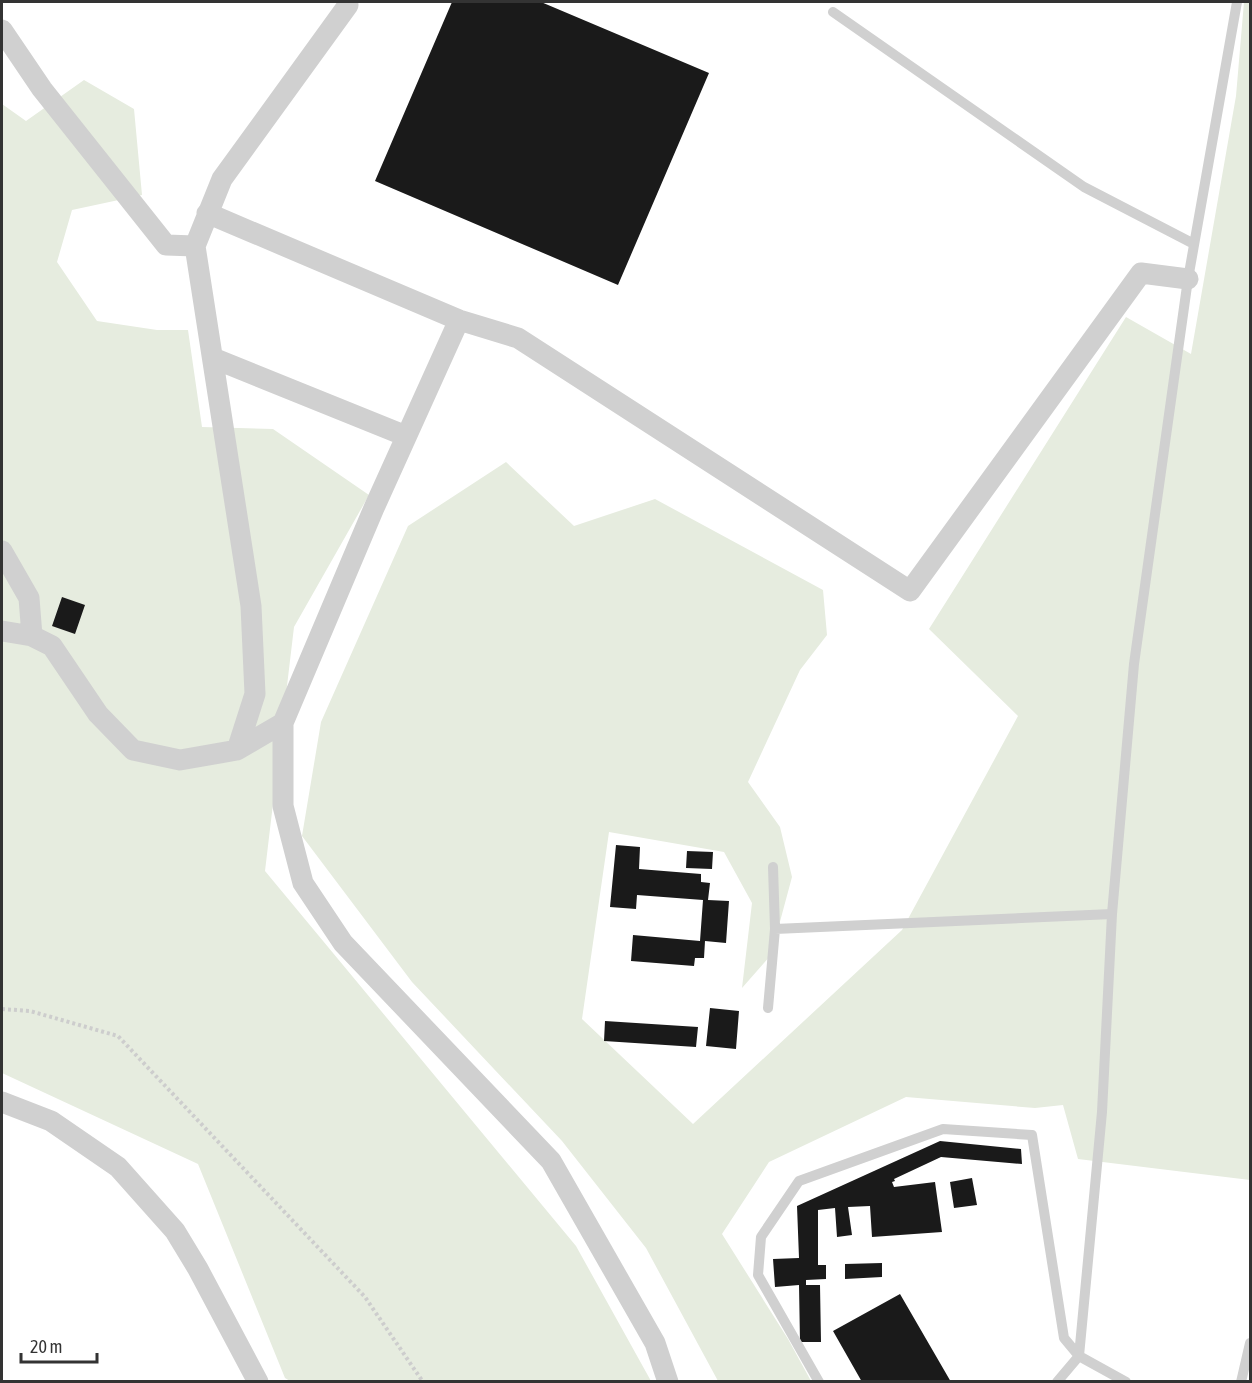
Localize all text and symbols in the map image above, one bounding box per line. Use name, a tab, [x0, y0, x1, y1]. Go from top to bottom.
scale bar	[21, 1326, 98, 1364]
text: 20 m	[30, 1336, 62, 1357]

